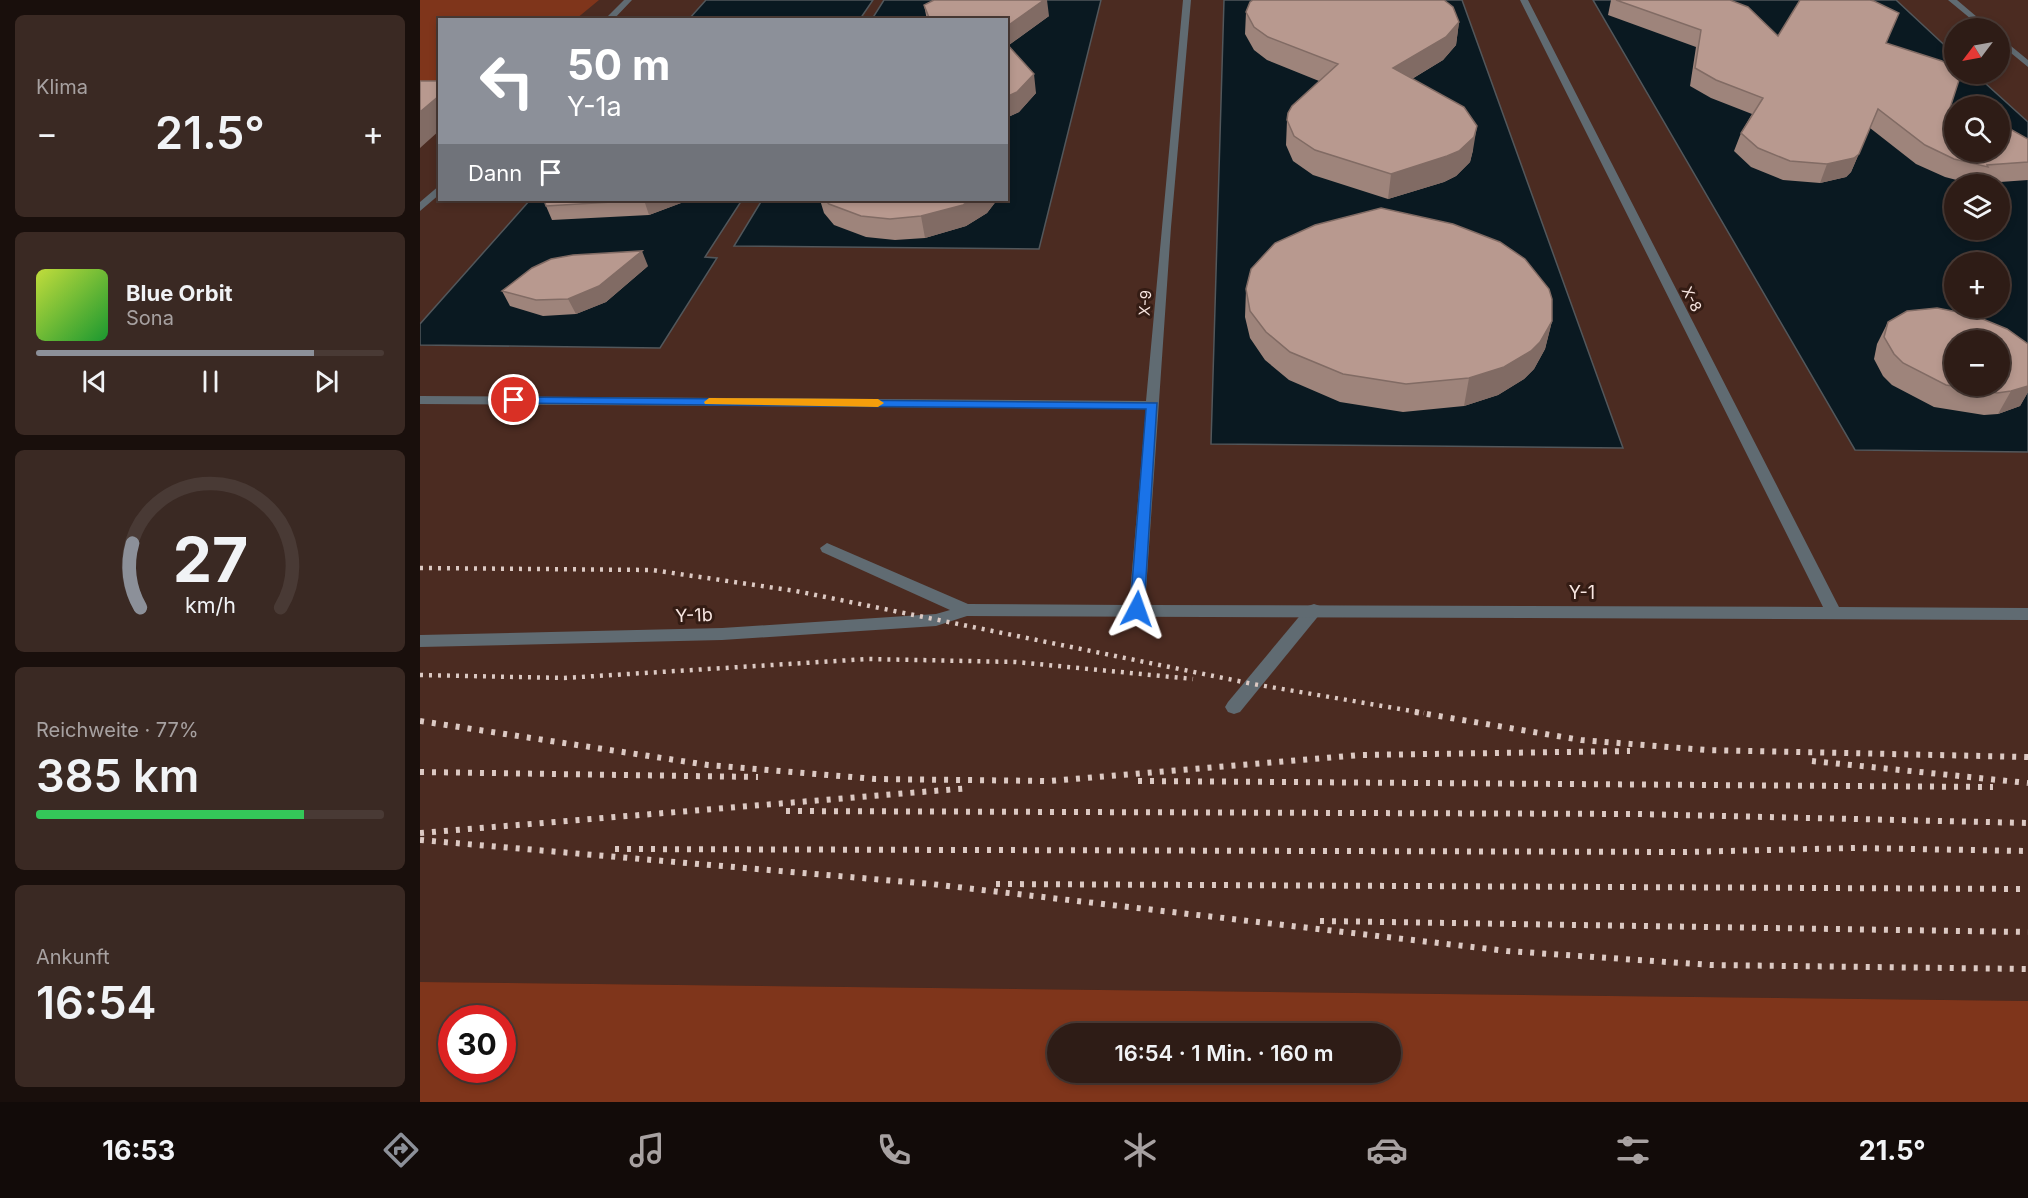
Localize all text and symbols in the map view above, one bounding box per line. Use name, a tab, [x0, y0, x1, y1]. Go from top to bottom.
north arrow	[1944, 18, 2010, 84]
map controls	[1944, 18, 2010, 396]
text: 50 m	[567, 39, 670, 90]
icon: left	[468, 42, 546, 120]
text: Klima	[36, 75, 88, 99]
text: Y-1a	[567, 90, 622, 123]
button: search	[1944, 96, 2010, 162]
text: 21.5°	[155, 105, 265, 160]
text: −	[36, 113, 58, 153]
text: +	[362, 113, 384, 153]
icon: arrive	[534, 156, 567, 189]
text: Dann	[468, 160, 522, 186]
button: layers	[1944, 174, 2010, 240]
button: +	[1944, 252, 2010, 318]
text: Blue Orbit	[126, 280, 233, 306]
street label: X-8	[1678, 283, 1706, 315]
street label: X-9	[1135, 289, 1155, 317]
text: Sona	[126, 306, 174, 330]
button: −	[1944, 330, 2010, 396]
icon: previous	[78, 365, 111, 398]
icon: pause	[194, 365, 227, 398]
icon: next	[310, 365, 343, 398]
pin	[488, 374, 539, 425]
icon: arrive	[497, 383, 530, 416]
text: 27	[172, 522, 248, 597]
position arrow	[1105, 577, 1169, 641]
street label: Y-1	[1569, 582, 1595, 603]
text: km/h	[185, 592, 235, 618]
street label: Y-1b	[675, 604, 713, 626]
text: Reichweite · 77%	[36, 718, 199, 742]
text: 385 km	[36, 748, 199, 803]
text: Ankunft	[36, 945, 110, 969]
text: 16:54	[36, 975, 156, 1030]
speed limit sign: 30	[438, 1005, 516, 1083]
text: 16:54 · 1 Min. · 160 m	[1114, 1040, 1334, 1066]
icon: directions	[380, 1129, 422, 1171]
icon: music	[626, 1129, 668, 1171]
icon: phone	[873, 1129, 915, 1171]
icon: climate	[1119, 1129, 1161, 1171]
icon: car	[1366, 1129, 1408, 1171]
icon: filters	[1612, 1129, 1654, 1171]
text: 16:53	[102, 1134, 175, 1167]
text: 21.5°	[1859, 1134, 1926, 1167]

